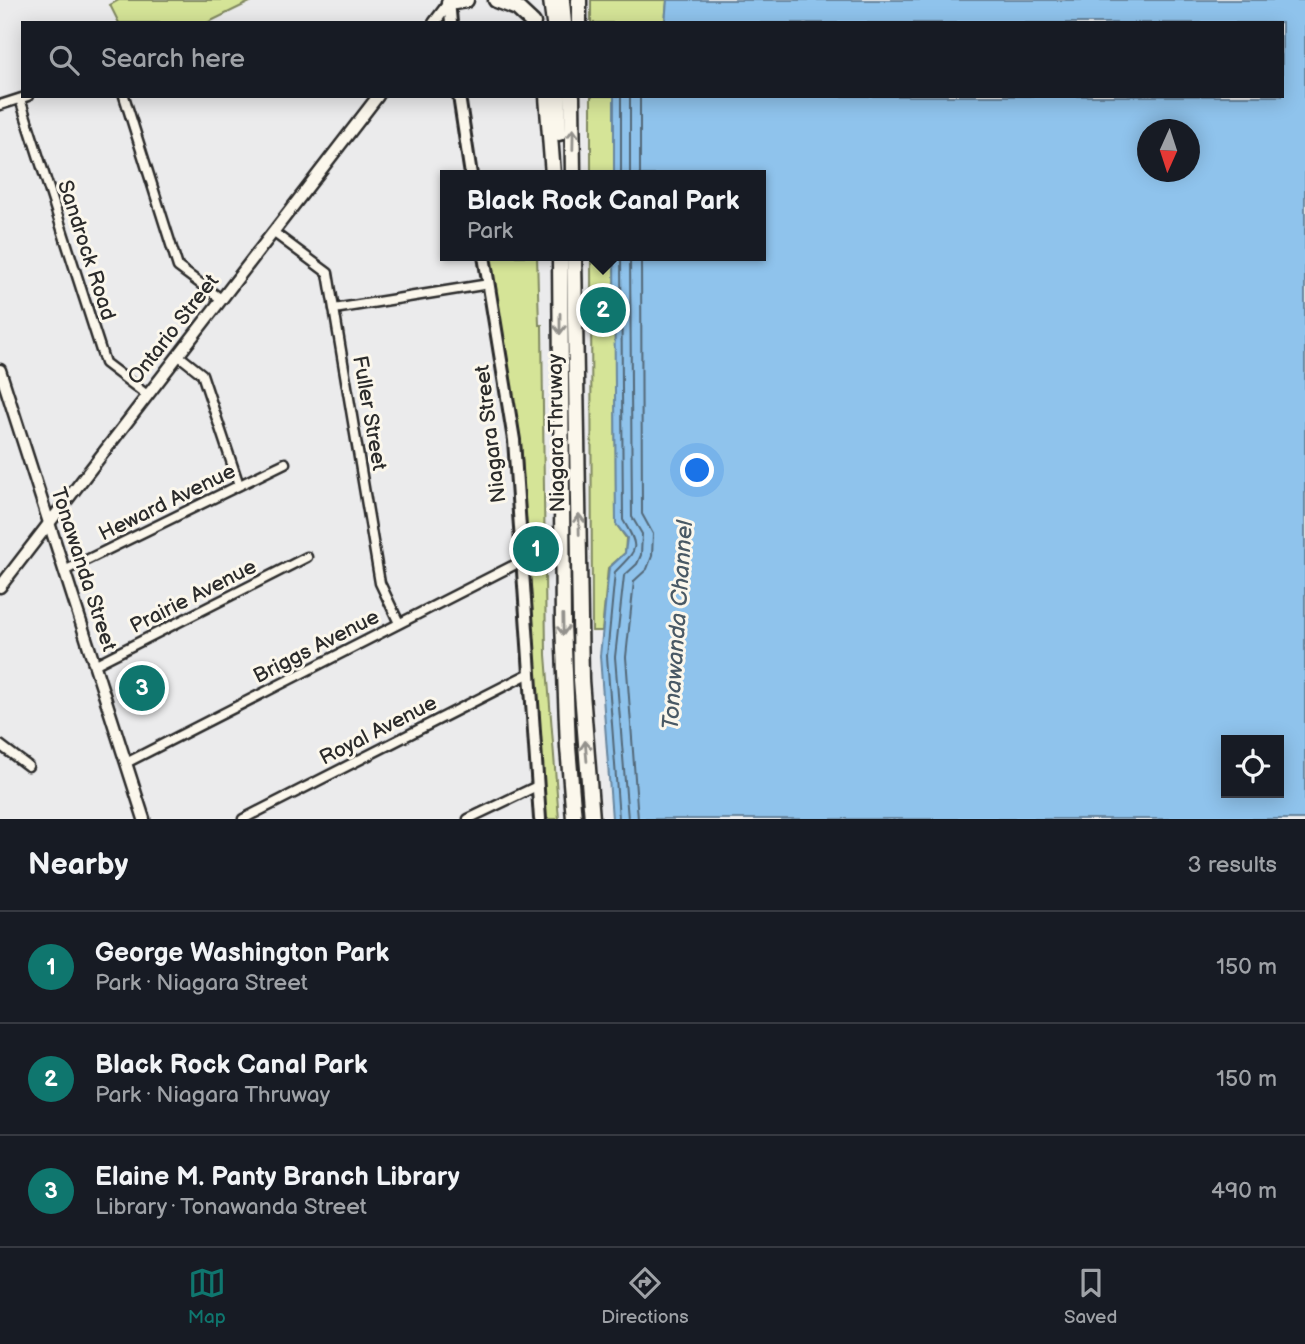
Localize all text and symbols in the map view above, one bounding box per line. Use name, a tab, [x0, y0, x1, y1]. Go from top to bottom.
search box	[21, 21, 1284, 98]
icon: search	[45, 41, 83, 79]
text: Search here	[101, 44, 245, 75]
north arrow	[1137, 119, 1200, 182]
one-way arrow	[566, 128, 580, 151]
popup	[440, 170, 766, 261]
street label: Sandrock Road	[52, 177, 121, 323]
text: Black Rock Canal Park	[467, 186, 739, 217]
text: Park	[467, 217, 513, 245]
street label: Ontario Street	[123, 269, 224, 389]
pin: 2	[580, 284, 626, 336]
one-way arrow	[553, 312, 567, 335]
street label: Niagara Thruway	[543, 353, 570, 513]
street label: Fuller Street	[347, 354, 392, 473]
street label: Niagara Street	[470, 363, 511, 504]
your location	[680, 453, 714, 487]
street label: Heward Avenue	[95, 459, 240, 546]
street label: Tonawanda Street	[45, 484, 122, 655]
one-way arrow	[572, 513, 585, 536]
water label: Tonawanda Channel	[657, 519, 699, 731]
pin: 1	[513, 523, 559, 575]
street label: Prairie Avenue	[126, 554, 260, 639]
street label: Briggs Avenue	[249, 604, 383, 689]
one-way arrow	[556, 613, 570, 636]
pin: 3	[119, 662, 165, 714]
street label: Royal Avenue	[315, 690, 441, 771]
map controls	[1221, 735, 1284, 798]
button: locate	[1221, 735, 1284, 798]
one-way arrow	[579, 740, 592, 763]
text: Nearby	[28, 847, 128, 883]
text: 3 results	[1188, 851, 1277, 879]
text: George Washington Park	[95, 938, 389, 969]
text: 1	[46, 953, 56, 981]
text: 150 m	[1216, 953, 1277, 981]
text: Park · Niagara Street	[95, 969, 308, 997]
text: Black Rock Canal Park	[95, 1050, 368, 1081]
text: 2	[44, 1065, 58, 1093]
text: 150 m	[1216, 1065, 1277, 1093]
text: Park · Niagara Thruway	[95, 1081, 330, 1109]
text: Elaine M. Panty Branch Library	[95, 1162, 460, 1193]
text: 3	[44, 1177, 58, 1205]
text: 490 m	[1211, 1177, 1277, 1205]
text: Library · Tonawanda Street	[95, 1193, 367, 1221]
tab: Map	[188, 1264, 226, 1329]
tab: Directions	[601, 1264, 689, 1329]
tab: Saved	[1064, 1264, 1117, 1329]

